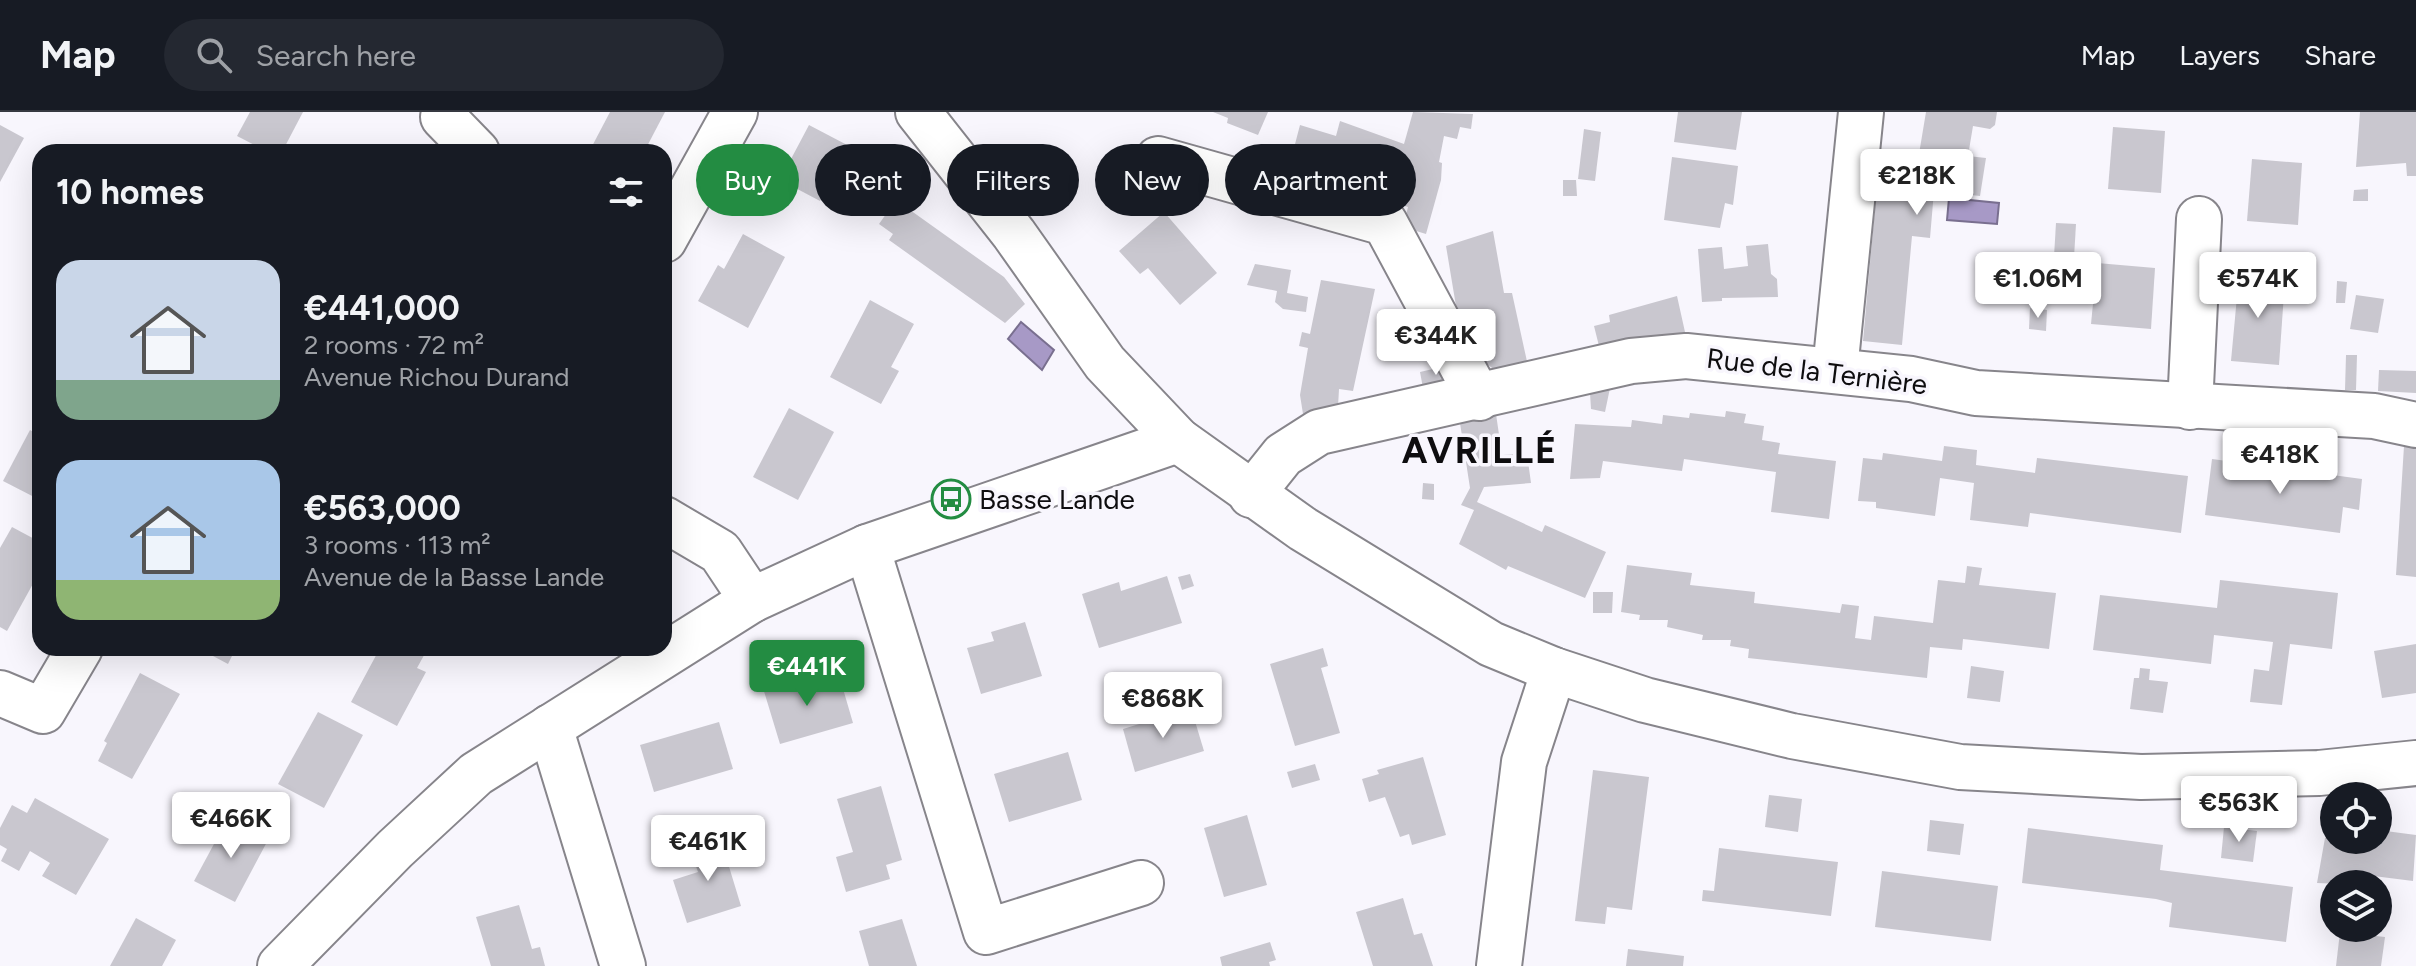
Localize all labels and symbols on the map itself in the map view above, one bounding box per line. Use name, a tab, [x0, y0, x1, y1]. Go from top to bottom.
pin: €218K	[1861, 149, 1973, 217]
pin: €1.06M	[1973, 252, 2103, 320]
pin: €574K	[2202, 252, 2314, 320]
pin: €344K	[1380, 309, 1492, 377]
street label: Rue de la Ternière	[1705, 341, 1929, 401]
pin: €418K	[2224, 428, 2336, 496]
district label: AVRILLÉ	[1402, 429, 1558, 472]
bus stop icon: Basse Lande	[930, 478, 972, 520]
place label: Basse Lande	[979, 482, 1135, 516]
pin: €441K	[751, 640, 863, 708]
pin: €868K	[1107, 672, 1219, 740]
pin: €563K	[2183, 776, 2295, 844]
pin: €466K	[175, 792, 287, 860]
pin: €461K	[652, 815, 764, 883]

